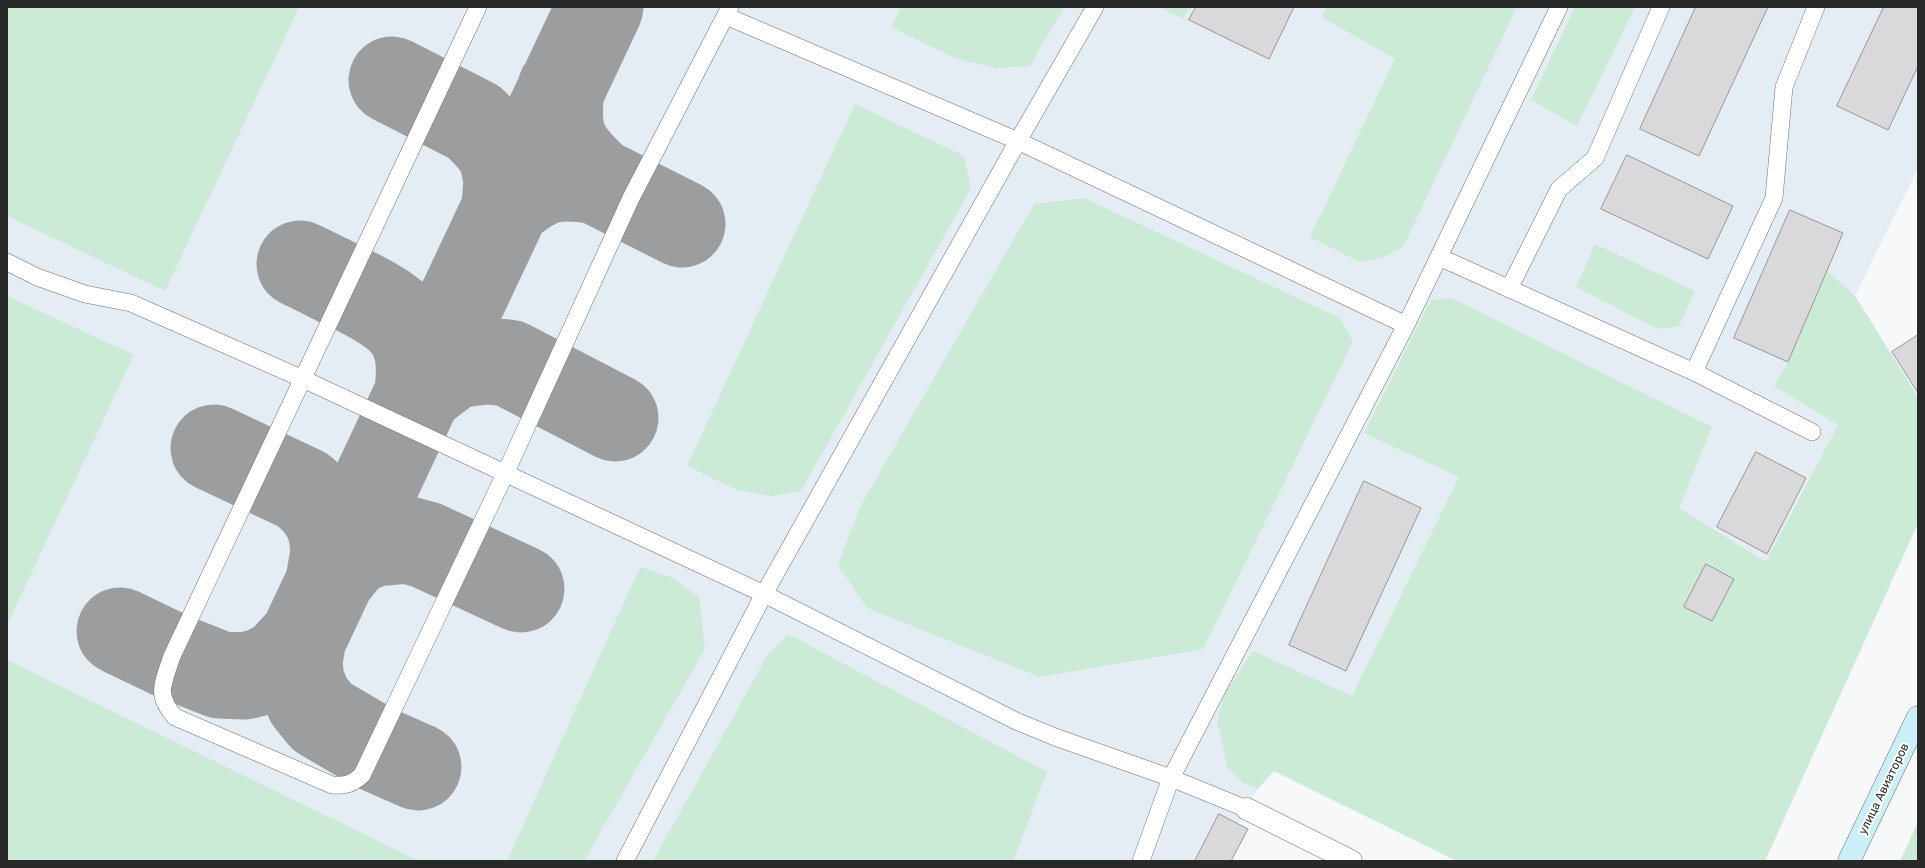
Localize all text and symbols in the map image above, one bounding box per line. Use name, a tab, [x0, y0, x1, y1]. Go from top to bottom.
street label: улица Авиаторов	[1856, 741, 1912, 837]

